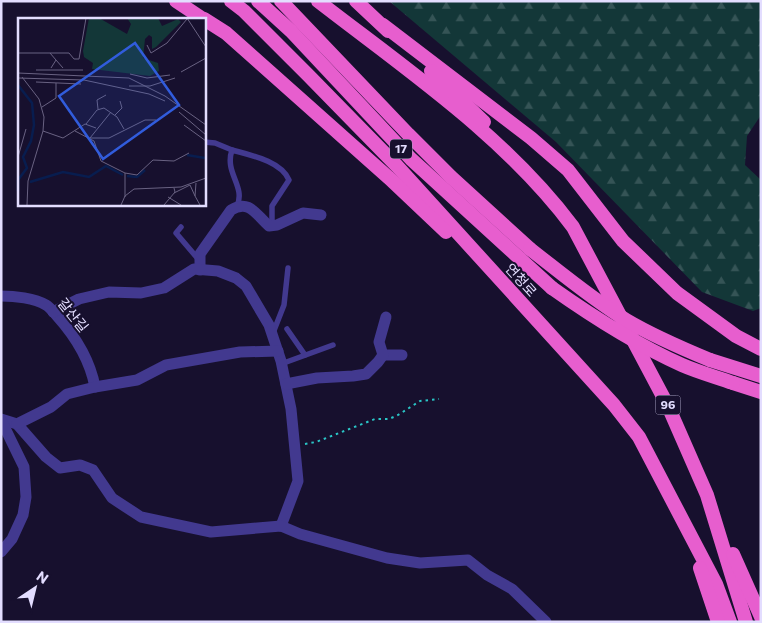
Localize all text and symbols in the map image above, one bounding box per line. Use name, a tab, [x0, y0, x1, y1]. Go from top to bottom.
inset map	[18, 18, 205, 205]
road number: 17	[390, 140, 412, 158]
street label: 연청로	[502, 260, 541, 300]
street label: 갈산길	[55, 294, 92, 335]
road number: 96	[656, 396, 680, 414]
north arrow	[10, 563, 60, 613]
text: N	[34, 567, 52, 587]

